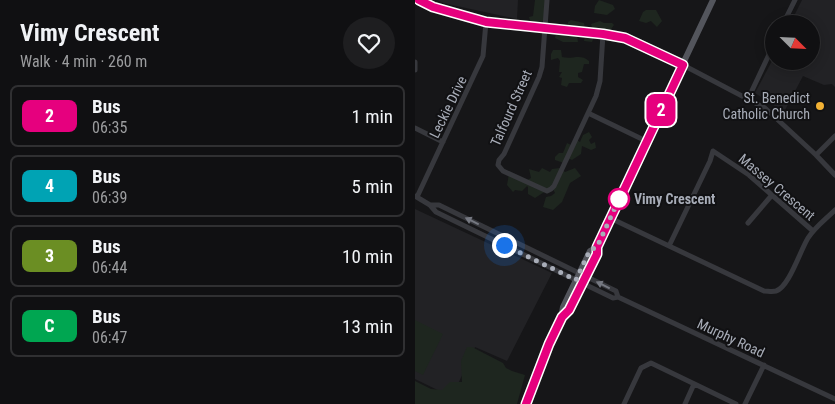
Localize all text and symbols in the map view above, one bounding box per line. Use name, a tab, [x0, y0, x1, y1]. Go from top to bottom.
north arrow	[765, 15, 820, 70]
map controls	[765, 15, 820, 70]
button: heart	[343, 17, 395, 69]
text: Vimy Crescent	[20, 19, 159, 47]
text: Walk · 4 min · 260 m	[20, 52, 147, 71]
street label: Talfourd Street	[487, 67, 535, 149]
street label: Leckie Drive	[426, 73, 470, 141]
place label: St. Benedict Catholic Church	[722, 90, 810, 122]
line badge: 2	[645, 94, 677, 126]
text: Bus	[92, 95, 121, 118]
text: 2	[656, 99, 666, 120]
marker: St. Benedict Catholic Church	[814, 100, 826, 112]
text: 2	[45, 105, 54, 126]
text: 1 min	[351, 105, 393, 128]
text: 06:35	[92, 118, 127, 137]
street label: Massey Crescent	[736, 150, 818, 224]
text: Bus	[92, 165, 121, 188]
text: 4	[45, 175, 54, 196]
text: 5 min	[351, 175, 393, 198]
text: 06:39	[92, 188, 127, 207]
marker: Vimy Crescent	[608, 188, 630, 210]
place label: Vimy Crescent	[634, 191, 715, 207]
one-way arrow	[465, 217, 479, 225]
your location	[492, 233, 517, 258]
text: Bus	[92, 235, 121, 258]
text: 3	[45, 245, 54, 266]
text: 10 min	[342, 245, 393, 268]
text: 06:44	[92, 258, 127, 277]
one-way arrow	[596, 281, 610, 289]
text: Bus	[92, 305, 121, 328]
text: C	[44, 315, 55, 336]
text: 13 min	[342, 315, 393, 338]
street label: Murphy Road	[695, 315, 767, 361]
text: 06:47	[92, 328, 127, 347]

